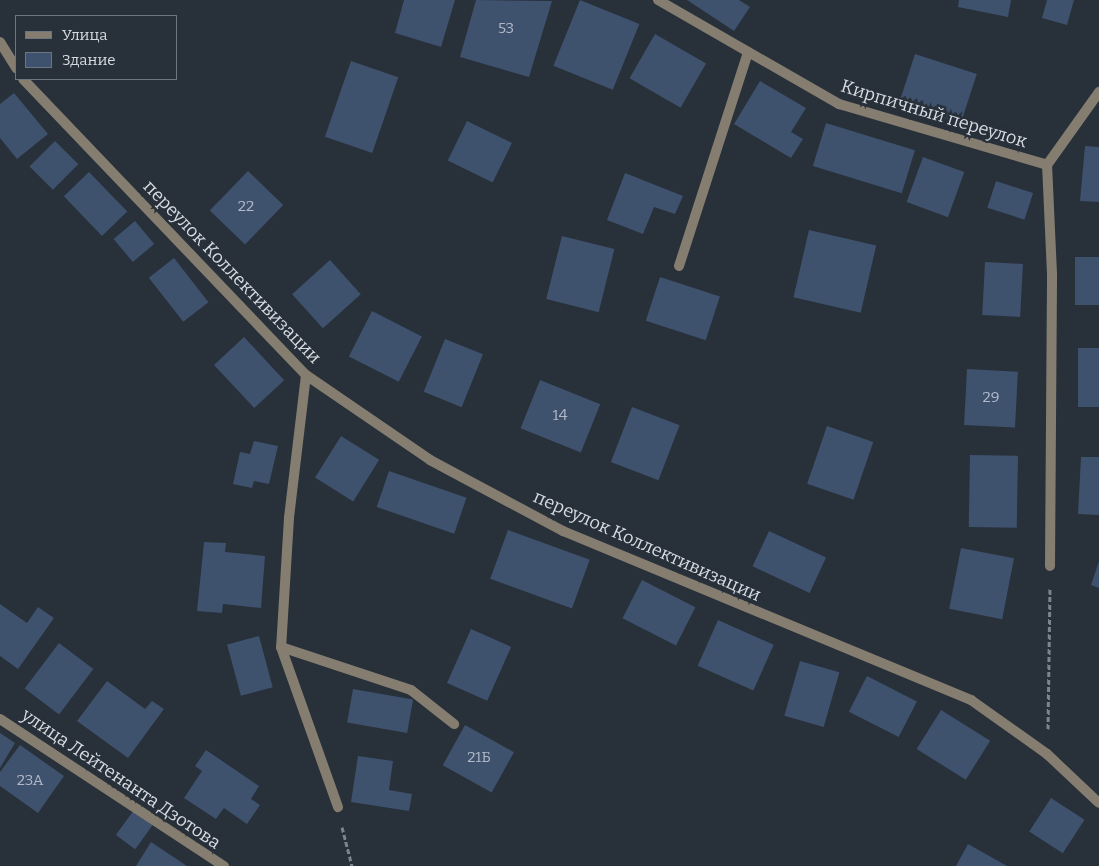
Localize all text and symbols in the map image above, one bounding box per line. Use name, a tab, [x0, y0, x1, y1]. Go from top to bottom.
legend	[15, 15, 178, 80]
house number: 53	[498, 20, 514, 38]
text: Улица	[62, 26, 108, 44]
text: Здание	[62, 51, 116, 69]
street label: Кирпичный переулок	[838, 75, 1030, 153]
street label: переулок Коллективизации	[139, 176, 325, 368]
house number: 22	[238, 198, 254, 216]
house number: 29	[983, 389, 999, 407]
house number: 14	[553, 407, 567, 425]
street label: переулок Коллективизации	[530, 486, 764, 606]
street label: улица Лейтенанта Дзотова	[17, 704, 225, 854]
house number: 21Б	[467, 749, 491, 767]
house number: 23А	[17, 772, 43, 790]

